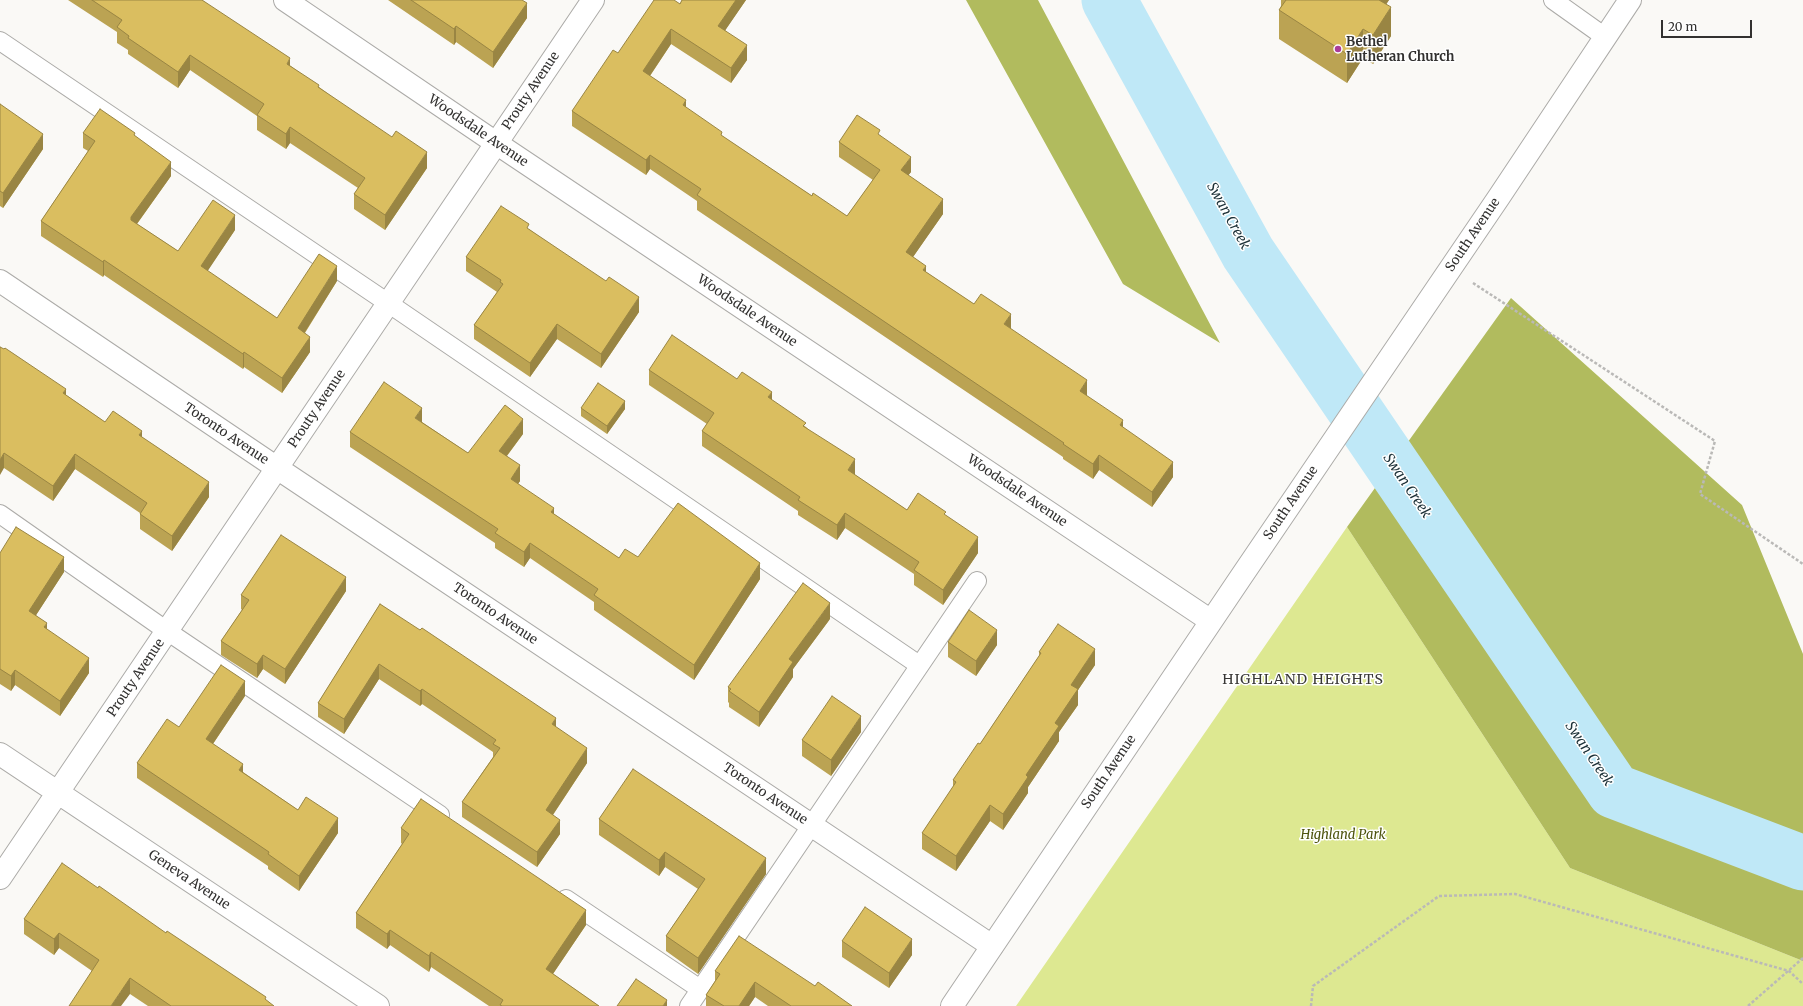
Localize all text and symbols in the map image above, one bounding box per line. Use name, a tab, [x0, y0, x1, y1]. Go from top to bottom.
scale bar	[1663, 12, 1754, 38]
text: 20 m	[1668, 19, 1697, 34]
place label: Bethel Lutheran Church	[1346, 34, 1454, 65]
marker: Bethel Lutheran Church	[1333, 44, 1343, 54]
street label: Prouty Avenue	[499, 49, 563, 133]
street label: Woodsdale Avenue	[425, 92, 531, 170]
water label: Swan Creek	[1203, 180, 1253, 252]
street label: South Avenue	[1443, 195, 1503, 275]
street label: Woodsdale Avenue	[694, 272, 800, 350]
street label: Prouty Avenue	[285, 367, 349, 451]
street label: Toronto Avenue	[181, 400, 271, 468]
water label: Swan Creek	[1379, 451, 1435, 521]
street label: Woodsdale Avenue	[964, 452, 1070, 530]
street label: South Avenue	[1261, 463, 1321, 543]
street label: Toronto Avenue	[450, 580, 540, 648]
street label: Prouty Avenue	[104, 636, 168, 720]
district label: HIGHLAND HEIGHTS	[1222, 672, 1384, 688]
water label: Swan Creek	[1561, 719, 1617, 789]
street label: South Avenue	[1079, 732, 1139, 812]
street label: Toronto Avenue	[720, 760, 810, 828]
park label: Highland Park	[1301, 827, 1385, 843]
street label: Geneva Avenue	[145, 847, 233, 913]

